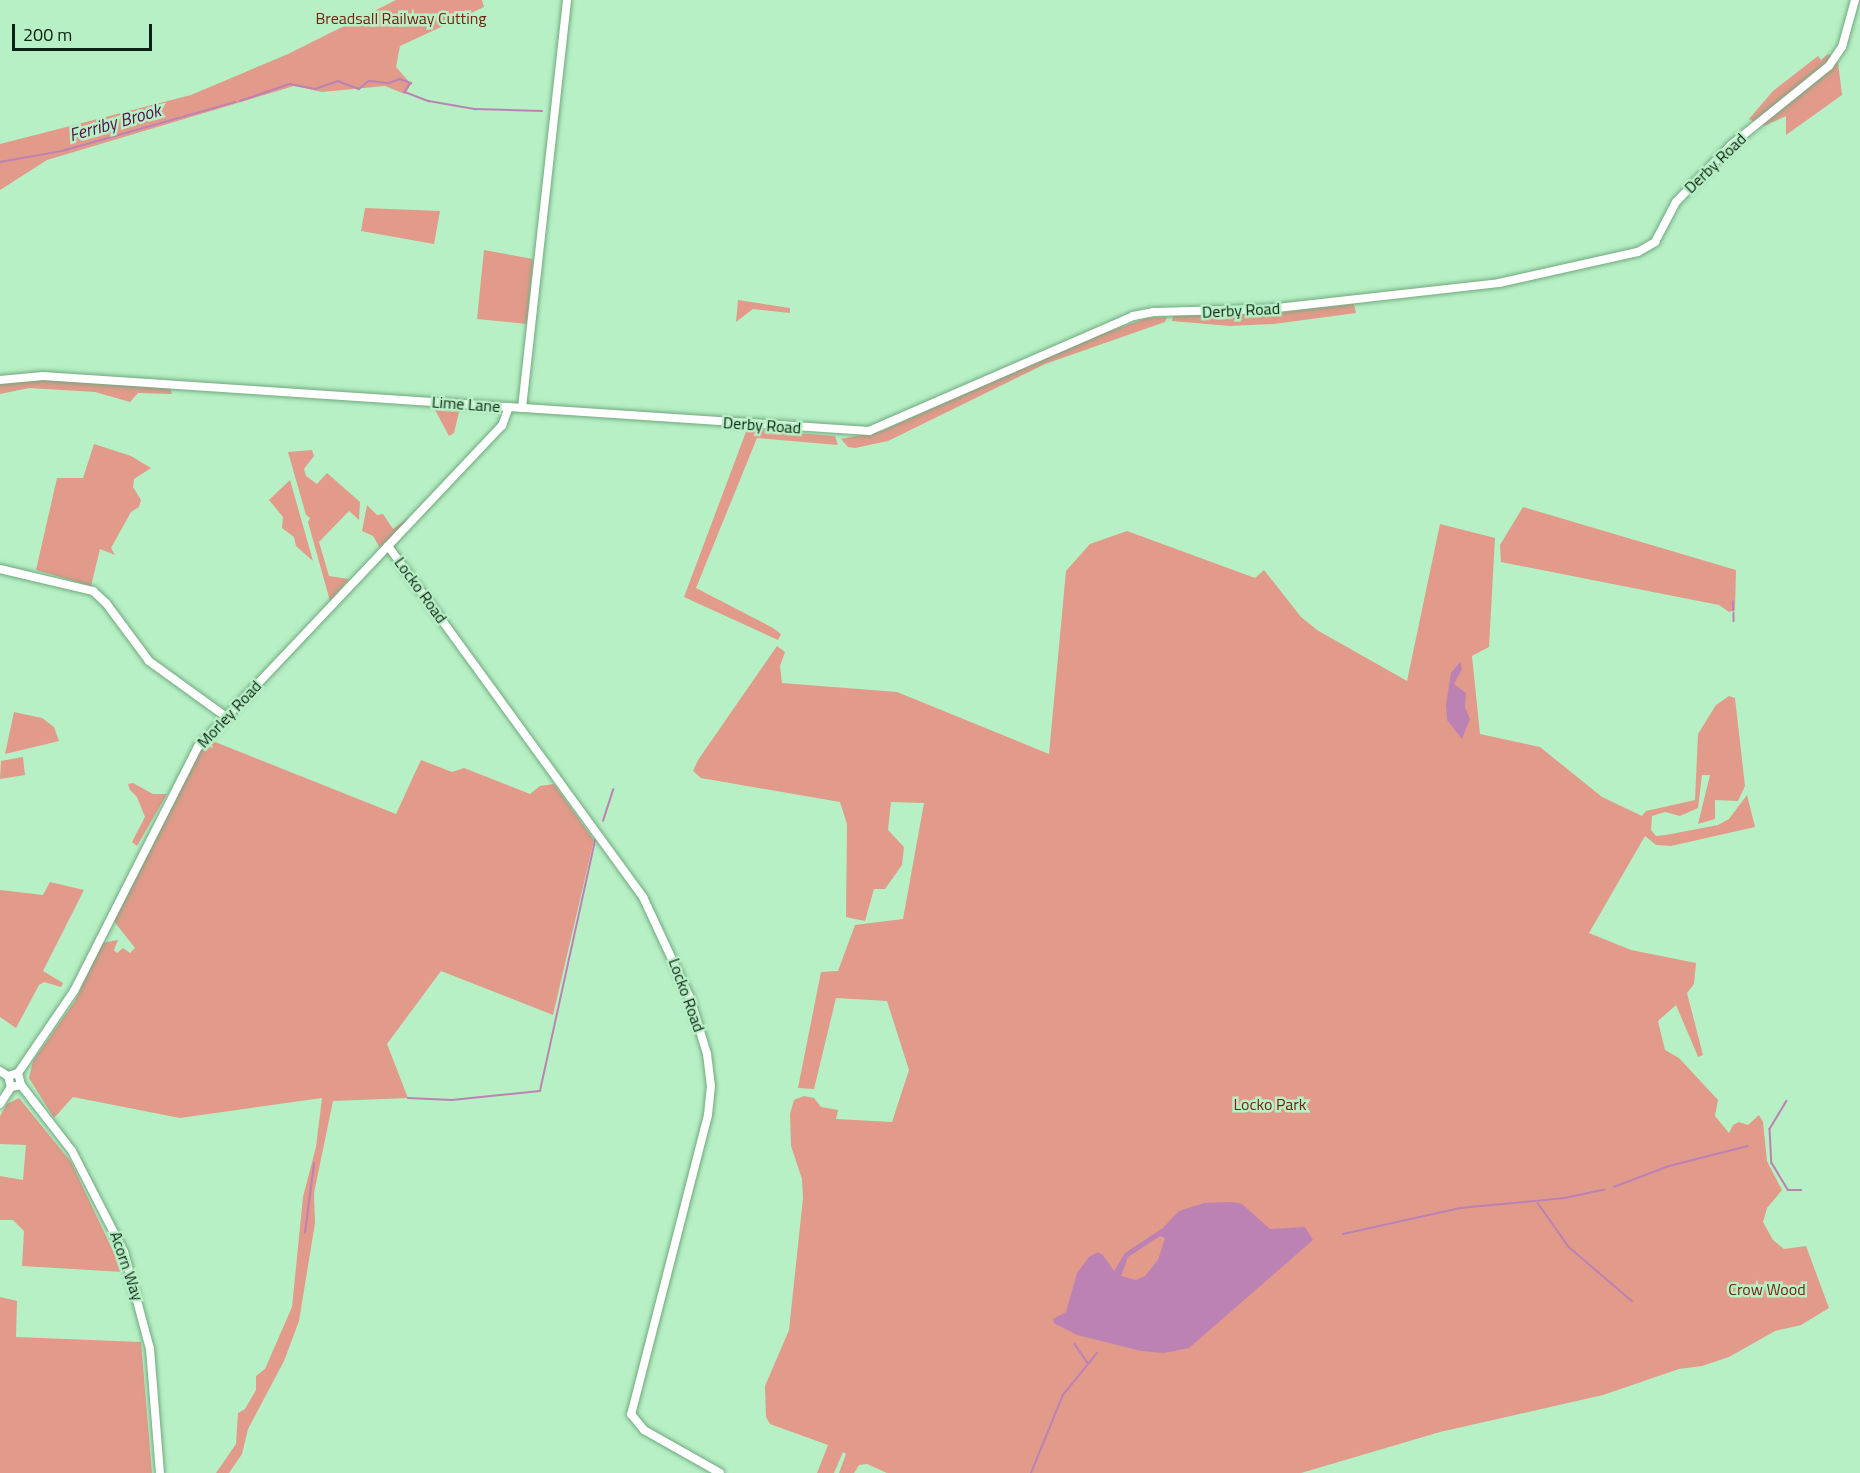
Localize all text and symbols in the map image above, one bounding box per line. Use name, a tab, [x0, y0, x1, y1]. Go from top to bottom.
park label: Breadsall Railway Cutting	[315, 8, 487, 28]
scale bar	[15, 12, 154, 50]
text: 200 m	[23, 21, 72, 48]
water label: Ferriby Brook	[67, 100, 163, 146]
street label: Derby Road	[1680, 129, 1750, 197]
street label: Derby Road	[1202, 298, 1280, 322]
street label: Lime Lane	[431, 392, 501, 416]
street label: Derby Road	[722, 413, 802, 437]
street label: Locko Road	[391, 553, 451, 627]
street label: Morley Road	[193, 676, 265, 752]
street label: Locko Road	[665, 956, 709, 1034]
park label: Locko Park	[1233, 1094, 1307, 1114]
street label: Acorn Way	[106, 1229, 148, 1303]
park label: Crow Wood	[1728, 1279, 1806, 1299]

